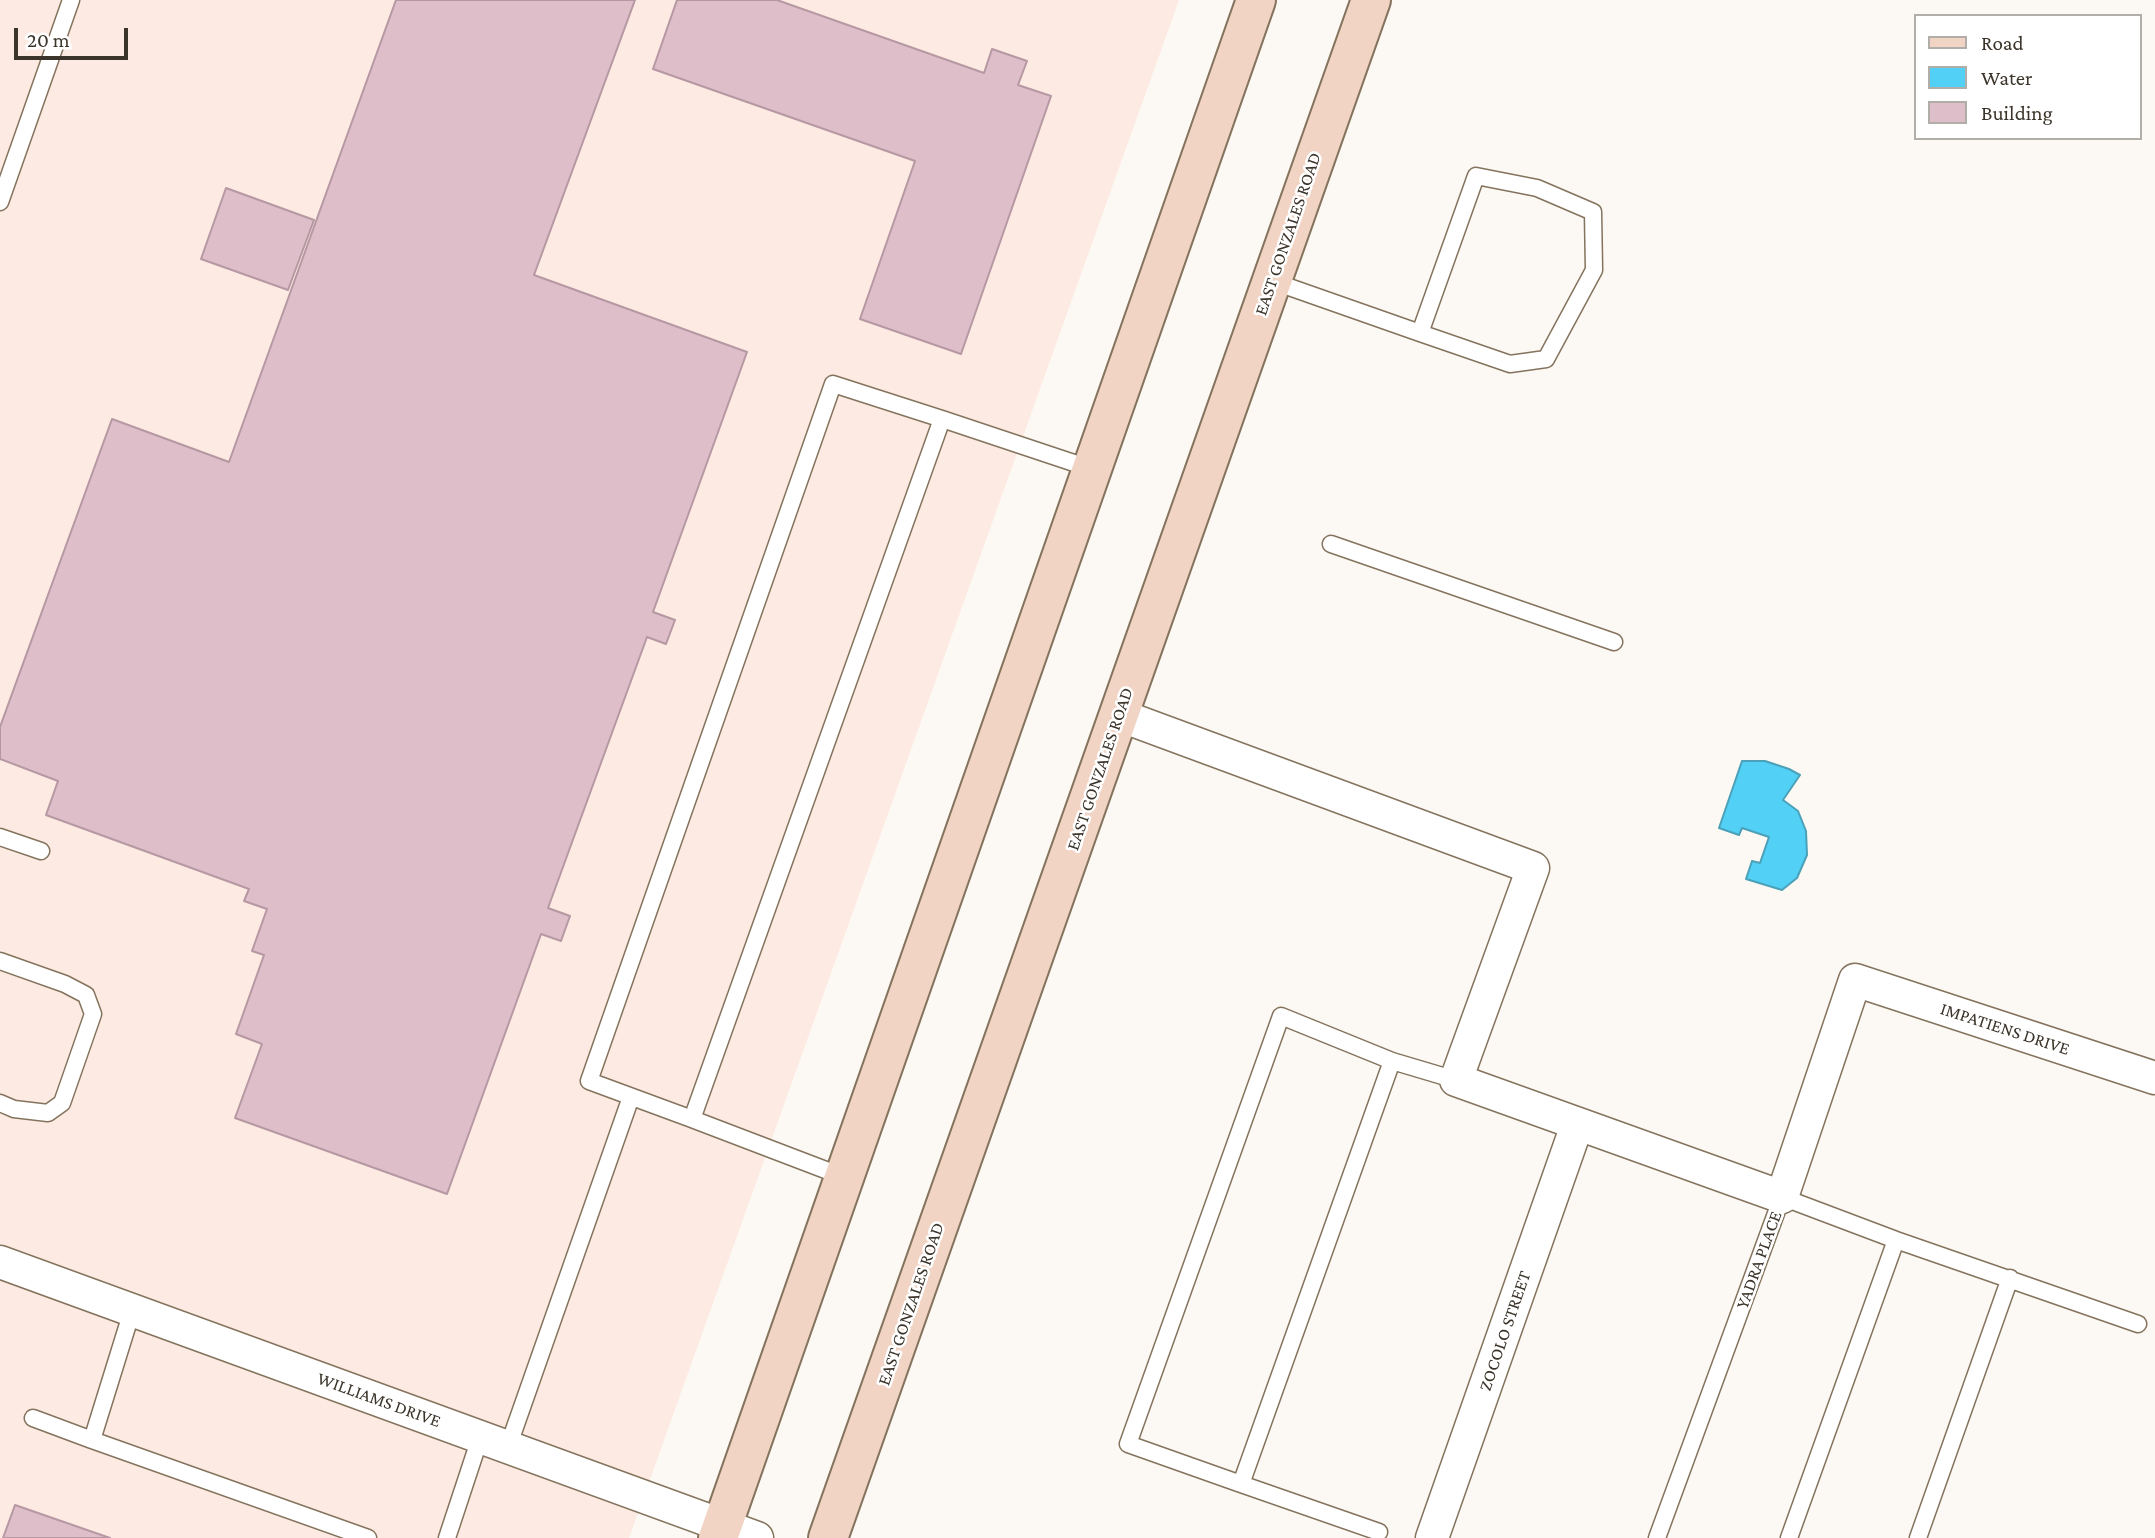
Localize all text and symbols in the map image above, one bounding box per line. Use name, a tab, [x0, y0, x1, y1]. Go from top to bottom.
scale bar	[18, 14, 131, 58]
legend	[1913, 14, 2141, 140]
text: 20 m	[27, 28, 70, 52]
text: Road	[1981, 31, 2024, 55]
text: Water	[1981, 66, 2033, 90]
text: Building	[1981, 101, 2053, 125]
street label: EAST GONZALES ROAD	[1250, 150, 1326, 318]
street label: EAST GONZALES ROAD	[1062, 685, 1138, 853]
street label: IMPATIENS DRIVE	[1938, 998, 2072, 1060]
street label: YADRA PLACE	[1731, 1208, 1787, 1312]
street label: EAST GONZALES ROAD	[873, 1220, 949, 1388]
street label: ZOCOLO STREET	[1474, 1268, 1536, 1394]
street label: WILLIAMS DRIVE	[314, 1368, 444, 1432]

